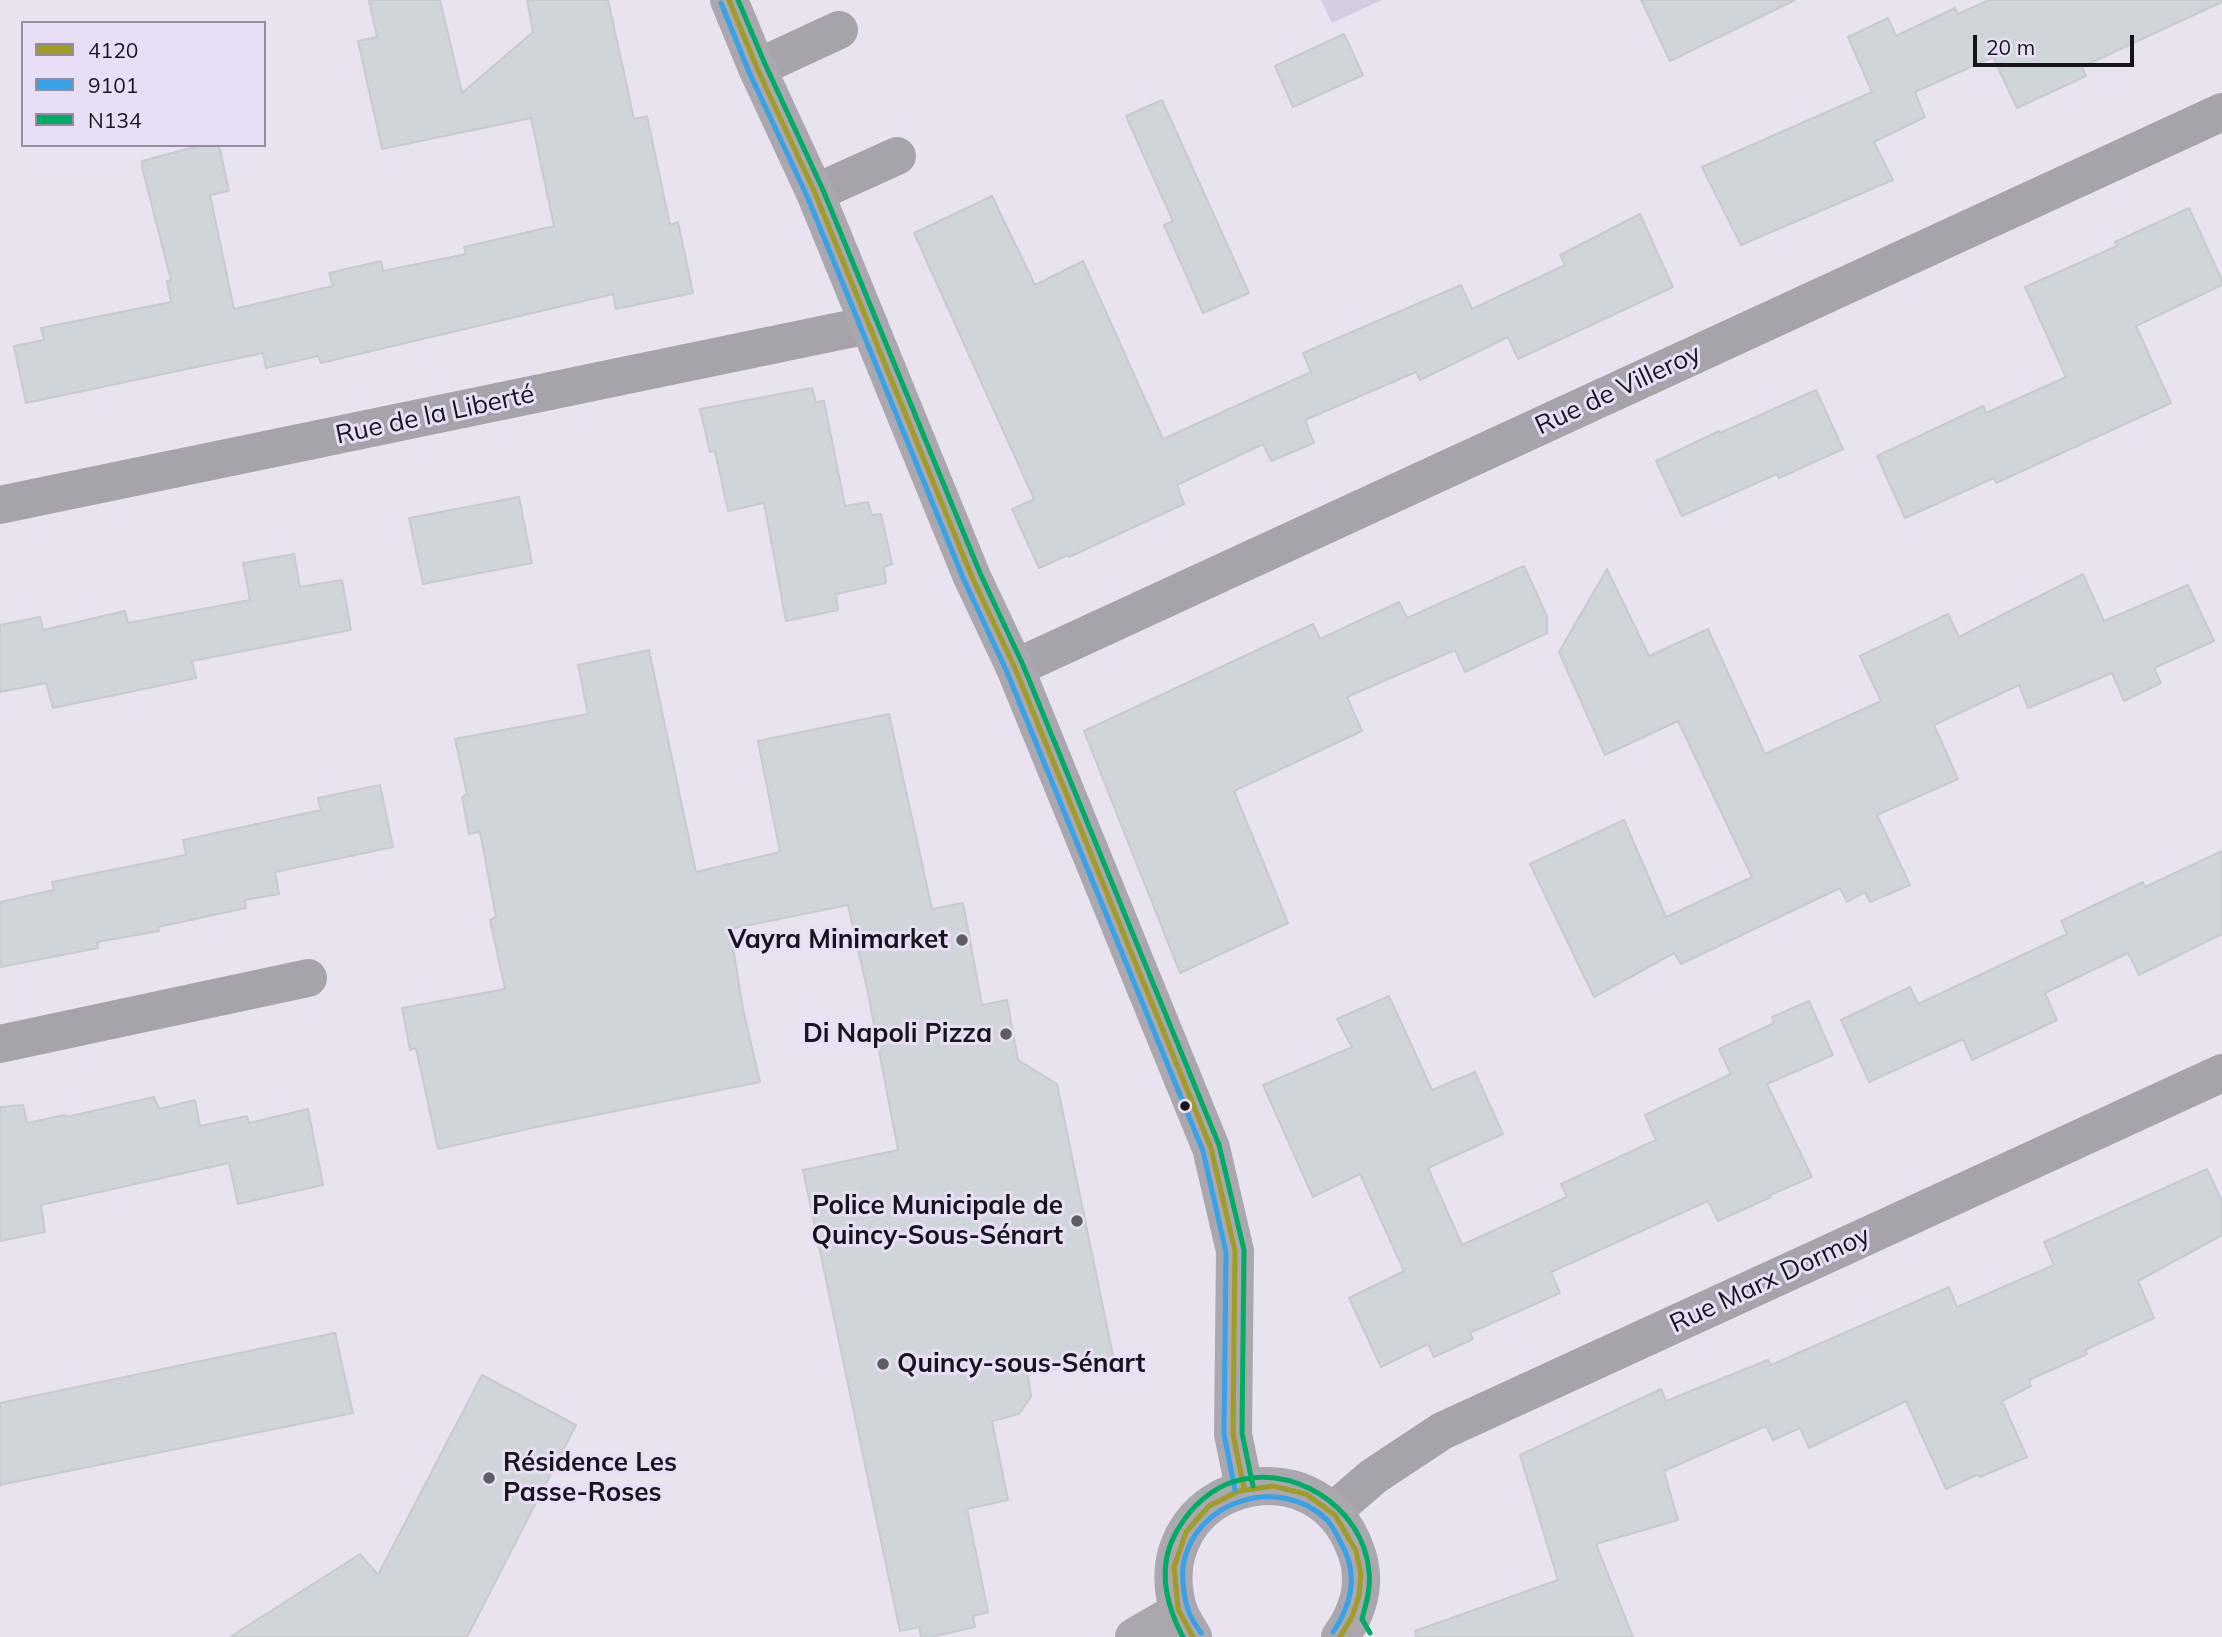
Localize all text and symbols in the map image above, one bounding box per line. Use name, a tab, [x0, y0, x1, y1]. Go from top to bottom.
legend	[21, 21, 266, 147]
scale bar	[1977, 21, 2138, 65]
text: 20 m	[1986, 34, 2035, 60]
text: 4120	[88, 37, 138, 63]
text: 9101	[88, 72, 138, 98]
text: N134	[88, 107, 142, 133]
street label: Rue de Villeroy	[1530, 338, 1706, 442]
street label: Rue de la Liberté	[333, 379, 537, 451]
place label: Vayra Minimarket	[728, 924, 948, 956]
marker: Vayra Minimarket	[954, 932, 970, 948]
place label: Di Napoli Pizza	[803, 1018, 992, 1050]
marker: Di Napoli Pizza	[998, 1026, 1014, 1042]
unlabelled marker	[1178, 1099, 1192, 1113]
place label: Police Municipale de Quincy-Sous-Sénart	[812, 1190, 1063, 1252]
marker: Police Municipale de Quincy-Sous-Sénart	[1069, 1213, 1085, 1229]
street label: Rue Marx Dormoy	[1665, 1220, 1875, 1340]
place label: Quincy-sous-Sénart	[897, 1348, 1145, 1380]
marker: Quincy-sous-Sénart	[875, 1356, 891, 1372]
place label: Résidence Les Passe-Roses	[503, 1447, 677, 1508]
marker: Résidence Les Passe-Roses	[481, 1470, 497, 1486]

